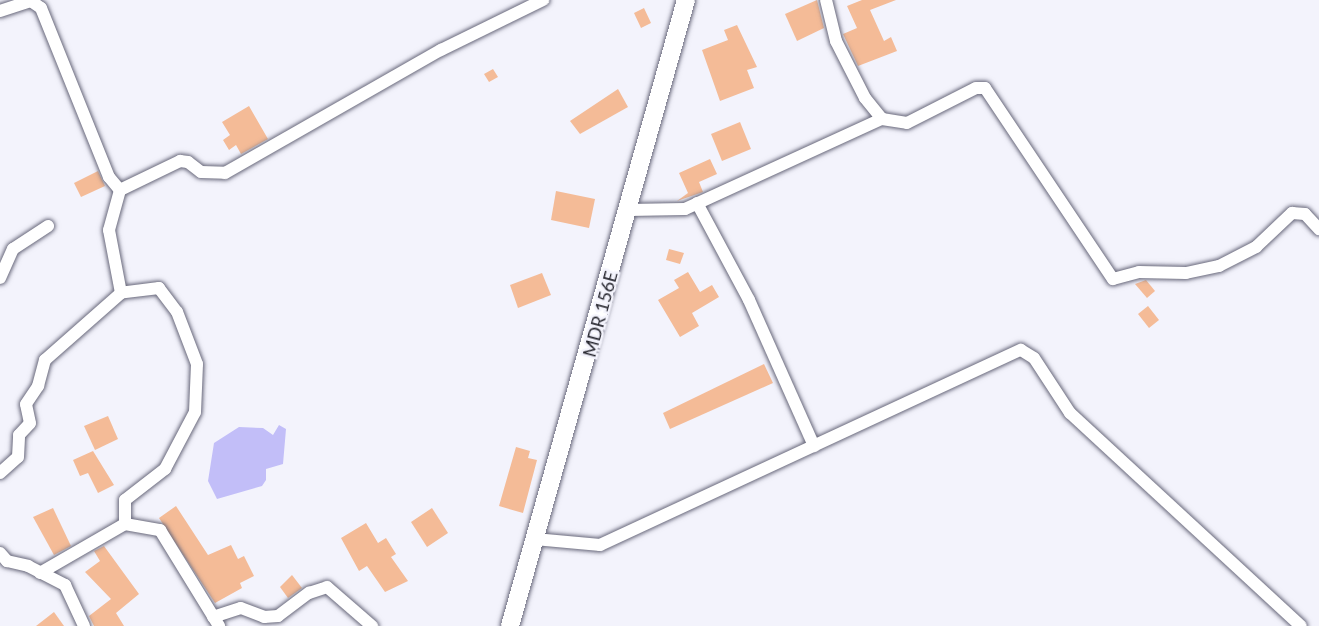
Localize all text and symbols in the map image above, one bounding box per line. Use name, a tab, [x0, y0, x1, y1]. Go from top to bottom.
street label: MDR 156E	[578, 269, 622, 359]

